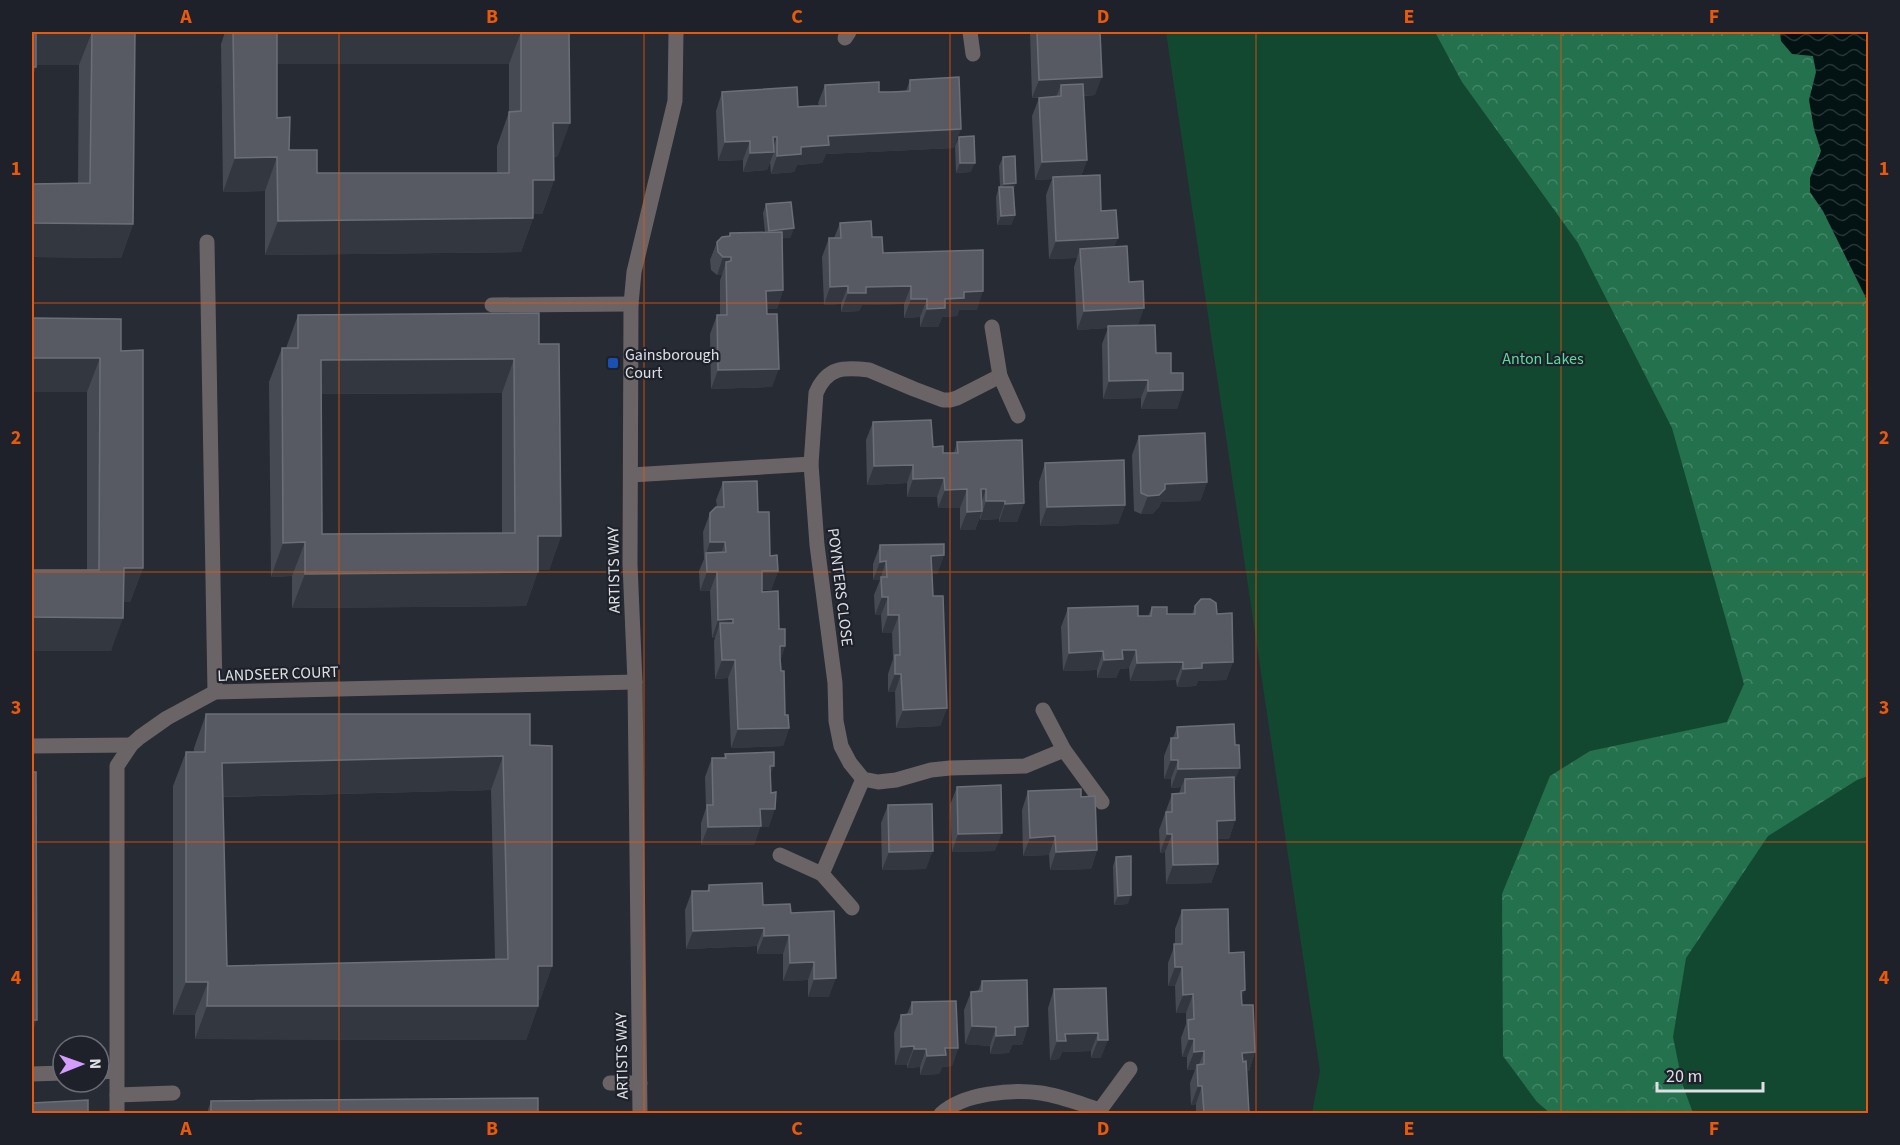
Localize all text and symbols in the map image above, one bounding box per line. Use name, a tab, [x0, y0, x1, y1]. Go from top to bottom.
text: A	[179, 3, 192, 31]
text: B	[486, 3, 498, 31]
text: C	[791, 3, 803, 31]
text: D	[1097, 3, 1109, 31]
text: E	[1404, 3, 1414, 31]
text: F	[1709, 3, 1719, 31]
text: 1	[11, 155, 21, 183]
text: 1	[1879, 155, 1889, 183]
place label: Gainsborough Court	[625, 344, 719, 384]
park label: Anton Lakes	[1502, 348, 1584, 370]
marker: Gainsborough Court	[606, 356, 620, 370]
text: 2	[11, 424, 21, 452]
text: 2	[1879, 424, 1889, 452]
street label: ARTISTS WAY	[602, 526, 626, 614]
street label: POYNTERS CLOSE	[822, 527, 858, 648]
street label: LANDSEER COURT	[217, 661, 340, 687]
text: 3	[11, 694, 21, 722]
text: 3	[1879, 694, 1889, 722]
text: 4	[11, 964, 22, 992]
text: 4	[1879, 964, 1890, 992]
street label: ARTISTS WAY	[610, 1012, 634, 1100]
north arrow	[51, 1034, 111, 1094]
scale bar	[1657, 1055, 1764, 1093]
text: N	[84, 1058, 106, 1069]
text: 20 m	[1666, 1064, 1702, 1089]
text: A	[179, 1115, 192, 1143]
text: B	[486, 1115, 498, 1143]
text: C	[791, 1115, 803, 1143]
text: D	[1097, 1115, 1109, 1143]
text: E	[1404, 1115, 1414, 1143]
text: F	[1709, 1115, 1719, 1143]

